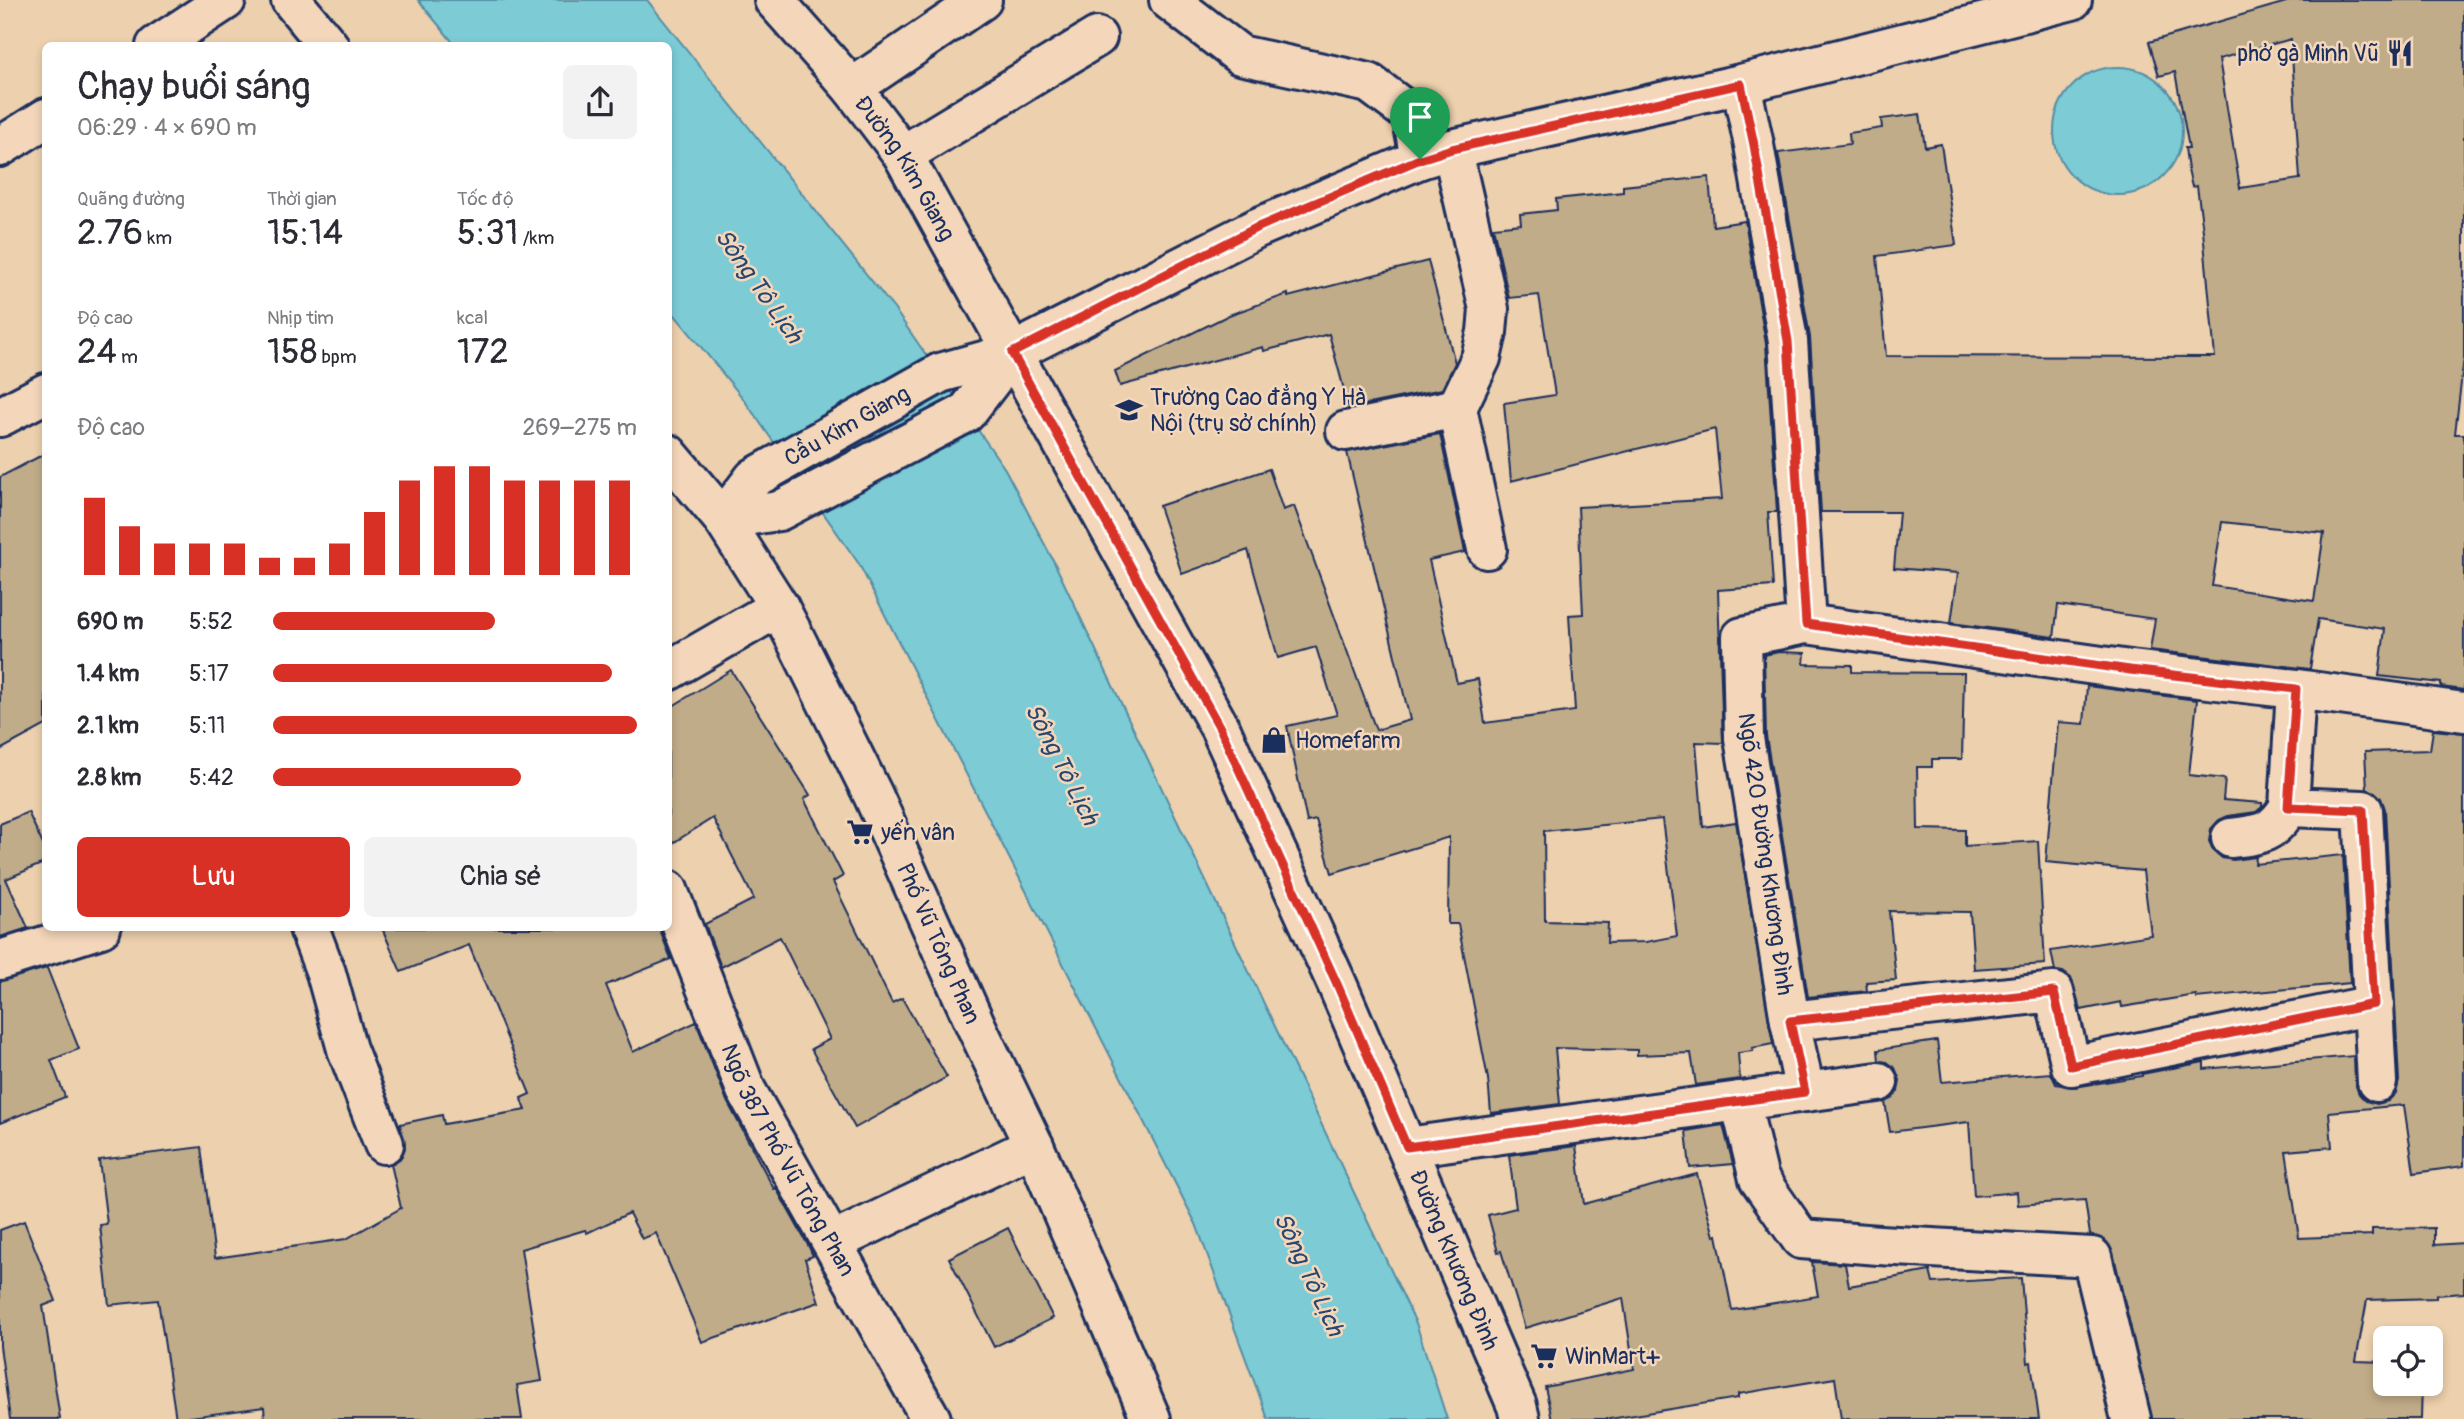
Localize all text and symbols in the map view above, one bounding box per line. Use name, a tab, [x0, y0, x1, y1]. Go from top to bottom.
restaurant icon: phở gà Minh Vũ	[2385, 38, 2415, 68]
place label: phở gà Minh Vũ	[2237, 39, 2379, 68]
text: Chạy buổi sáng	[77, 63, 311, 111]
button: share	[563, 65, 637, 139]
pin	[1390, 87, 1450, 159]
street label: Đường Kim Giang	[848, 90, 962, 246]
icon: arrive	[1401, 98, 1439, 136]
text: 06:29 · 4 × 690 m	[77, 113, 257, 142]
text: Quãng đường	[77, 187, 185, 211]
text: Thời gian	[267, 187, 337, 211]
text: Tốc độ	[457, 187, 514, 211]
text: 2.76	[77, 211, 143, 255]
text: 15:14	[267, 211, 343, 255]
text: 5:31	[457, 211, 519, 255]
water label: Sông Tô Lịch	[709, 224, 809, 350]
text: km	[143, 226, 172, 250]
text: /km	[519, 226, 554, 250]
text: Độ cao	[77, 306, 133, 330]
text: Nhịp tim	[267, 306, 334, 330]
text: kcal	[457, 306, 488, 330]
text: 24	[77, 330, 117, 374]
text: 158	[267, 330, 317, 374]
text: 172	[457, 330, 509, 374]
text: m	[117, 345, 138, 369]
text: bpm	[317, 345, 357, 369]
street label: Cầu Kim Giang	[779, 379, 915, 473]
place label: Trường Cao đẳng Y Hà Nội (trụ sở chính)	[1150, 383, 1366, 438]
school or university icon: Trường Cao đẳng Y Hà Nội (trụ sở chính)	[1114, 395, 1144, 425]
text: Độ cao	[77, 413, 145, 442]
text: 269–275 m	[522, 413, 637, 442]
text: 690 m	[77, 607, 143, 636]
text: 5:52	[189, 607, 233, 636]
text: 1.4 km	[77, 659, 139, 688]
text: 5:17	[189, 659, 229, 688]
water label: Sông Tô Lịch	[1019, 699, 1105, 831]
text: 2.1 km	[77, 711, 139, 740]
text: 5:11	[189, 711, 226, 740]
street label: Ngõ 420 Đường Khương Đình	[1731, 711, 1800, 997]
shop icon: Homefarm	[1259, 725, 1289, 755]
place label: Homefarm	[1295, 726, 1401, 755]
text: 2.8 km	[77, 763, 142, 792]
text: 5:42	[189, 763, 234, 792]
supermarket icon: yến vân	[845, 817, 875, 847]
place label: yến vân	[880, 818, 955, 847]
button: Lưu	[77, 837, 350, 917]
button: Chia sẻ	[364, 837, 637, 917]
street label: Phố Vũ Tông Phan	[890, 858, 987, 1029]
street label: Ngõ 387 Phố Vũ Tông Phan	[714, 1040, 862, 1281]
street label: Đường Khương Đình	[1403, 1165, 1505, 1355]
water label: Sông Tô Lịch	[1267, 1208, 1350, 1342]
map controls	[2373, 1326, 2443, 1396]
button: locate	[2373, 1326, 2443, 1396]
supermarket icon: WinMart+	[1529, 1341, 1559, 1371]
place label: WinMart+	[1565, 1342, 1660, 1371]

